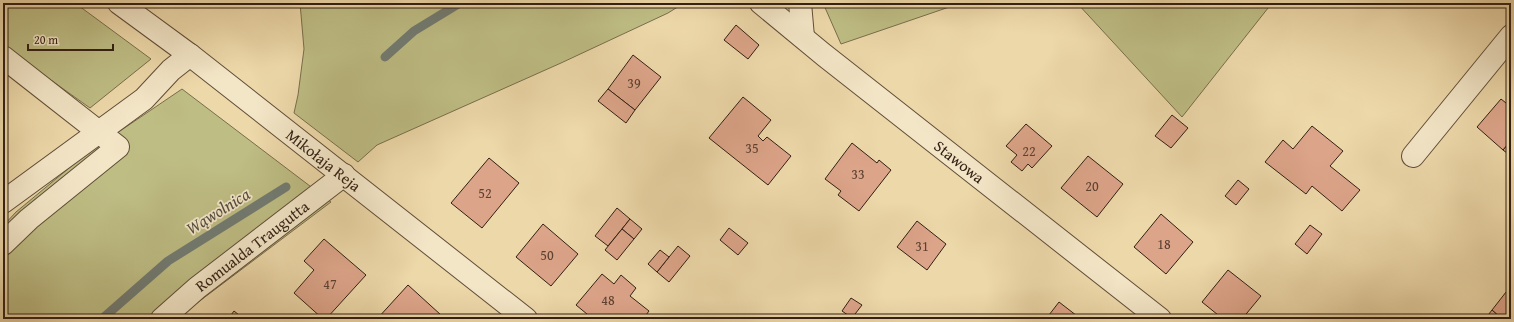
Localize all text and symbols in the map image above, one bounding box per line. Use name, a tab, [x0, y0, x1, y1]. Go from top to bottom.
scale bar	[28, 26, 113, 52]
text: 20 m	[34, 31, 58, 48]
house number: 39	[627, 73, 641, 93]
street label: Mikołaja Reja	[281, 123, 367, 197]
street label: Stawowa	[929, 134, 990, 189]
house number: 35	[745, 138, 759, 158]
house number: 22	[1022, 141, 1036, 161]
house number: 33	[851, 164, 865, 184]
house number: 20	[1085, 176, 1099, 196]
water label: Wąwolnica	[181, 181, 255, 240]
house number: 52	[478, 183, 492, 203]
street label: Romualda Traugutta	[190, 194, 314, 297]
house number: 18	[1157, 234, 1171, 254]
house number: 31	[915, 236, 929, 256]
house number: 50	[540, 245, 554, 265]
house number: 47	[323, 274, 337, 294]
house number: 48	[601, 290, 615, 310]

